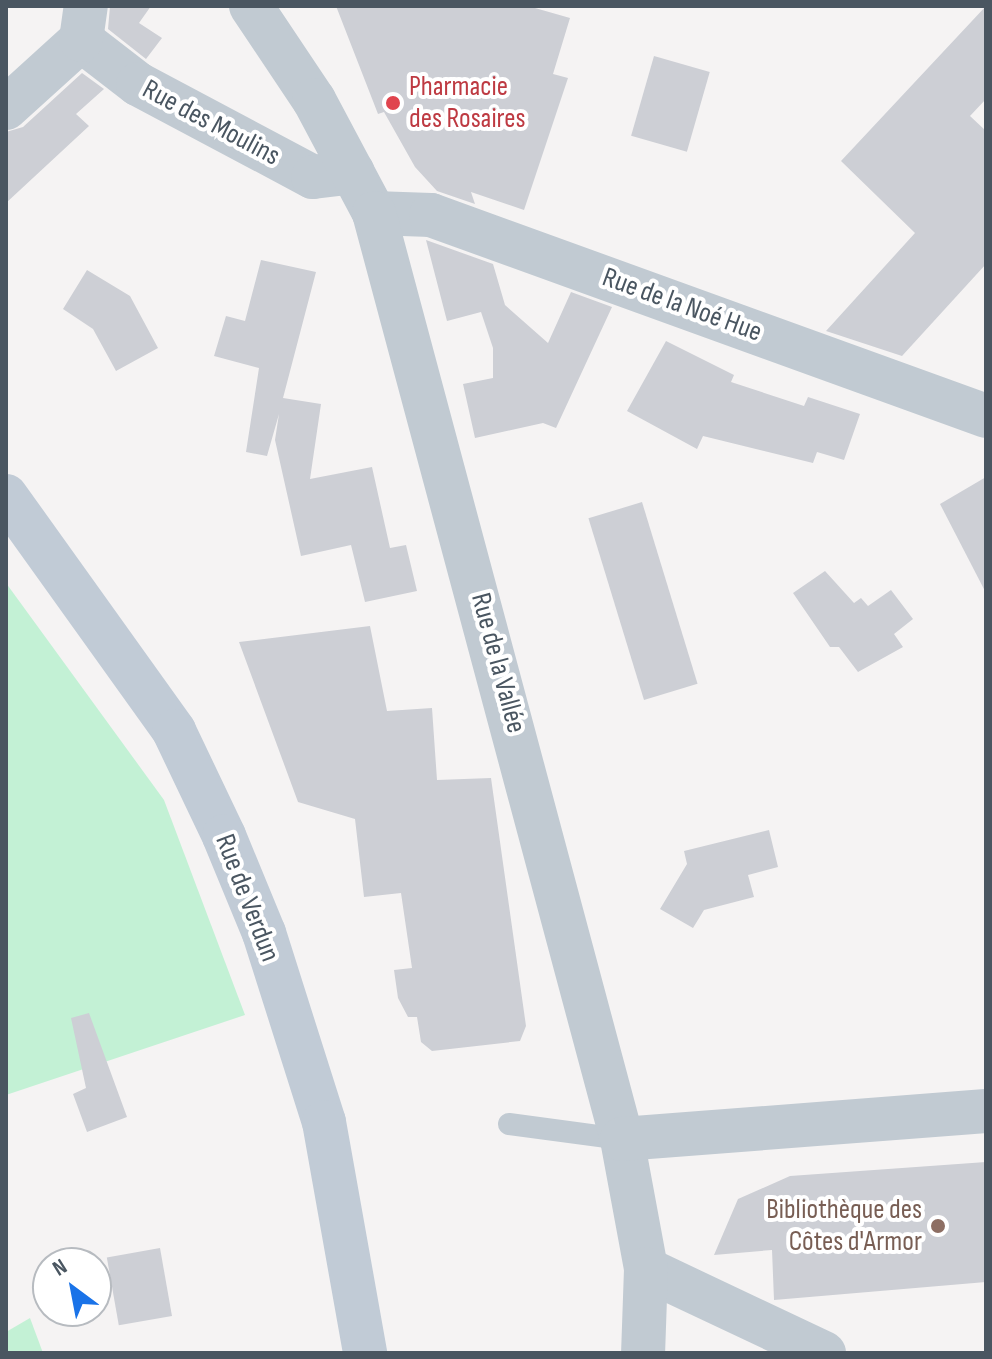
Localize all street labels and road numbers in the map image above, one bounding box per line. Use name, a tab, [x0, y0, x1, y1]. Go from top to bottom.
street label: Rue des Moulins	[137, 73, 285, 173]
street label: Rue de la Noé Hue	[598, 261, 766, 349]
street label: Rue de la Vallée	[463, 589, 533, 737]
street label: Rue de Verdun	[207, 830, 287, 966]

